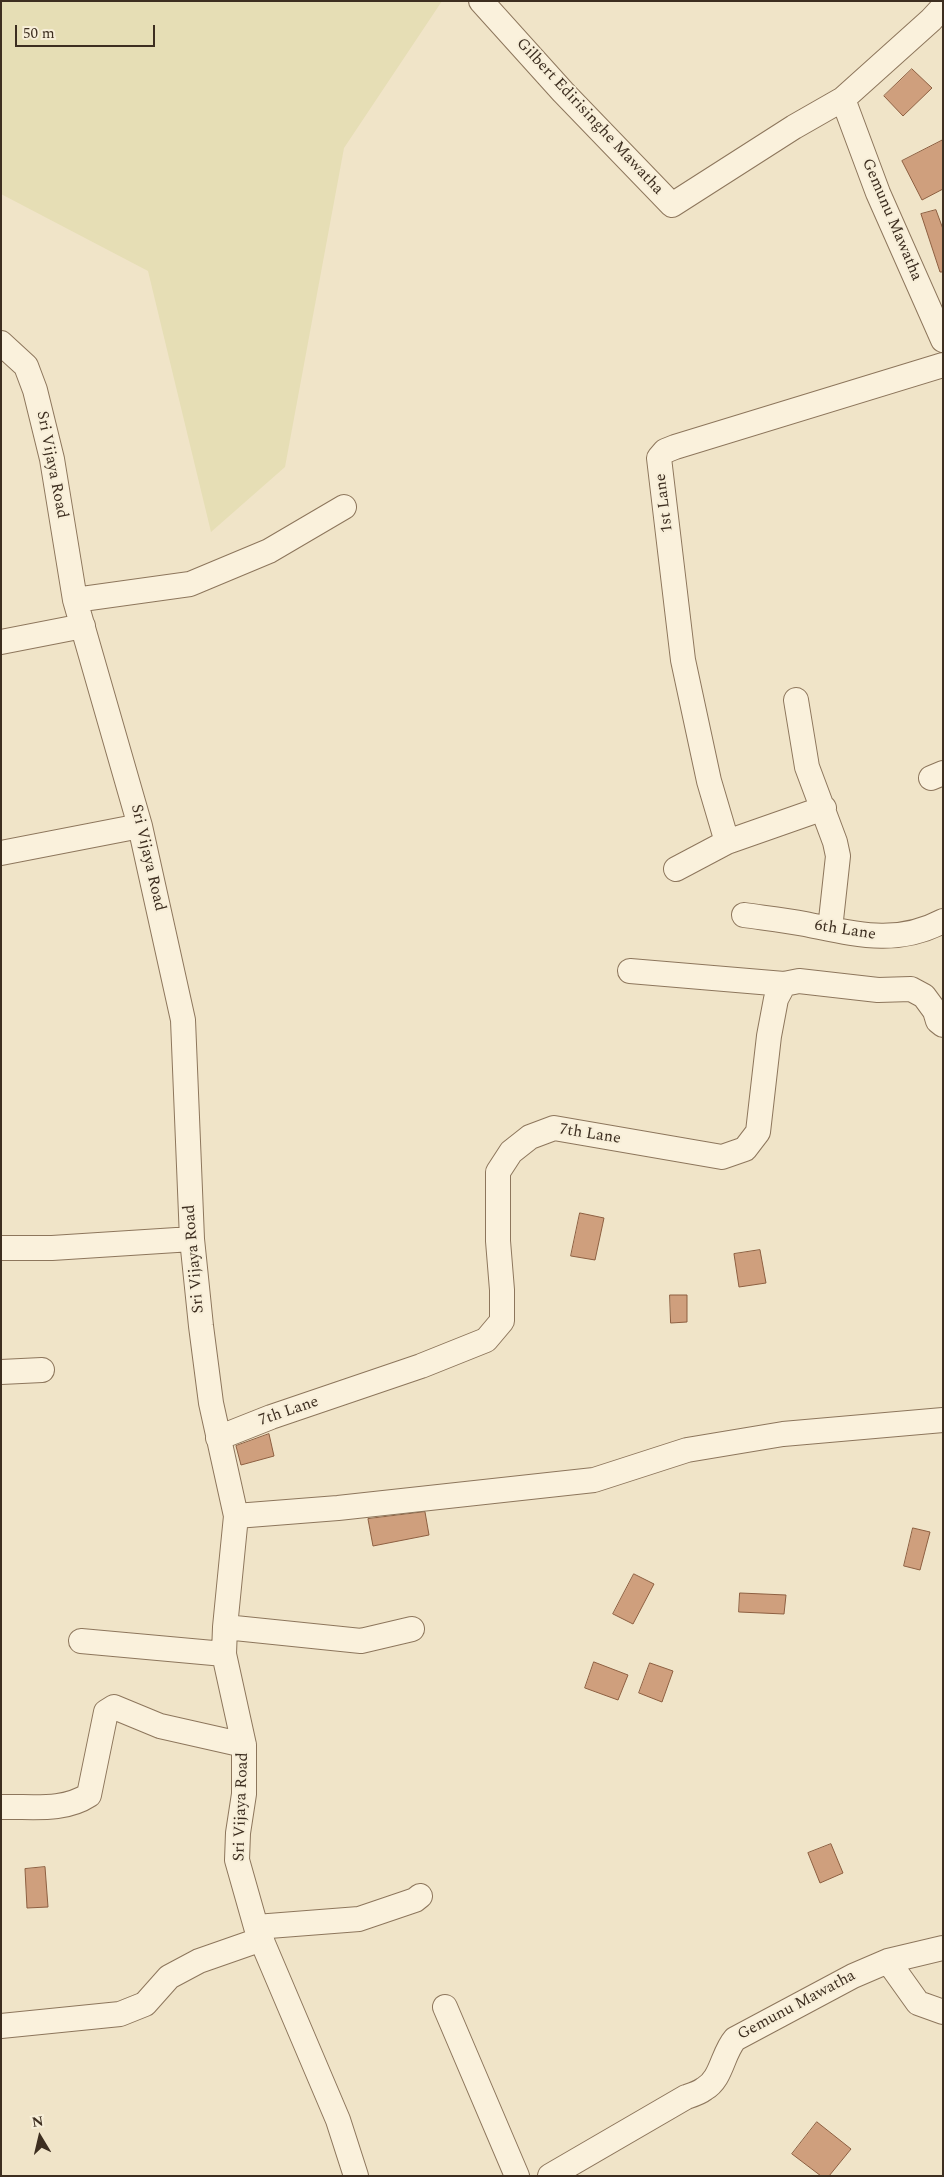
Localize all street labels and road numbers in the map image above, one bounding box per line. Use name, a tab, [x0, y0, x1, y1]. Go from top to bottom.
street label: Gilbert Edirisinghe Mawatha	[511, 35, 667, 199]
street label: Gemunu Mawatha	[857, 156, 925, 284]
street label: Sri Vijaya Road	[31, 410, 71, 520]
street label: 1st Lane	[652, 472, 678, 534]
street label: Sri Vijaya Road	[125, 803, 169, 913]
street label: 6th Lane	[813, 917, 877, 945]
street label: 7th Lane	[558, 1121, 622, 1149]
street label: Sri Vijaya Road	[181, 1204, 209, 1314]
street label: 7th Lane	[257, 1393, 321, 1431]
street label: Sri Vijaya Road	[231, 1752, 253, 1862]
street label: Gemunu Mawatha	[735, 1967, 859, 2045]

